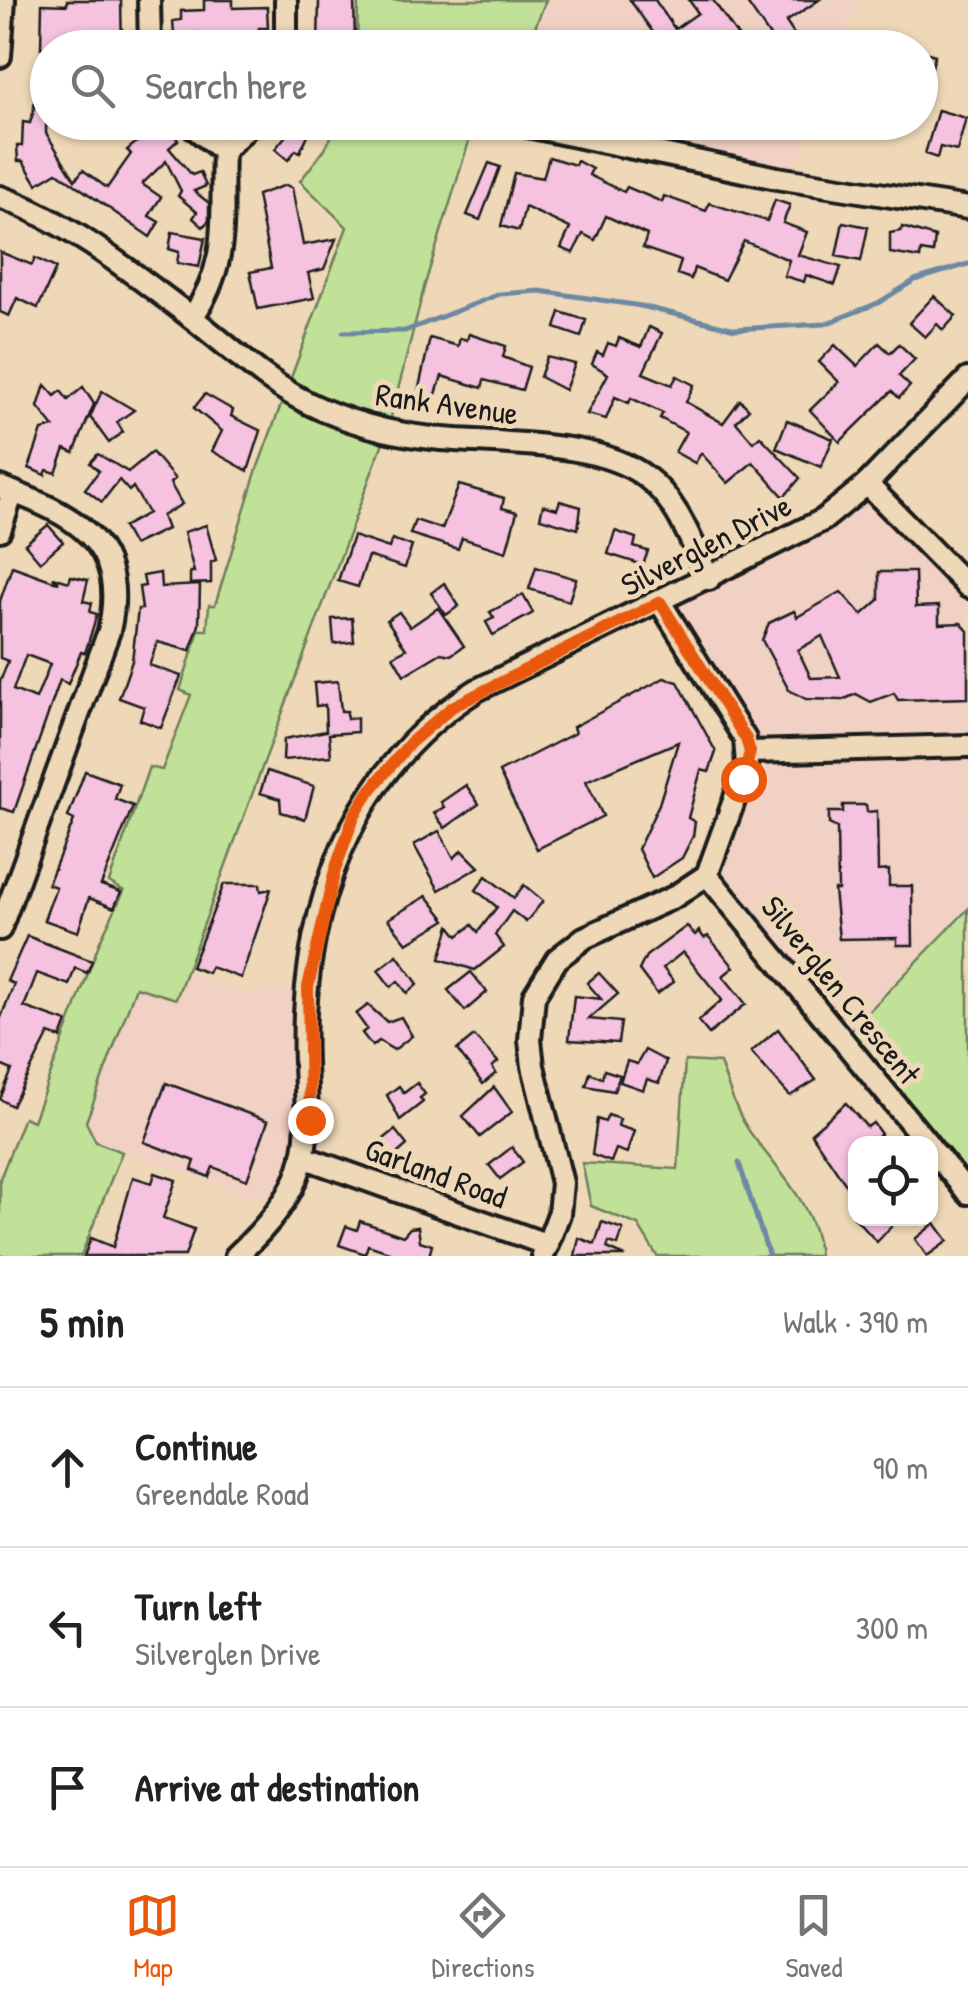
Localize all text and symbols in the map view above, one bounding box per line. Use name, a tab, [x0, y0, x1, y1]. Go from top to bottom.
search box	[30, 30, 938, 140]
icon: search	[65, 58, 120, 113]
text: Search here	[145, 59, 307, 111]
street label: Rank Avenue	[373, 372, 521, 435]
street label: Silverglen Drive	[613, 483, 799, 606]
route start	[721, 757, 767, 803]
street label: Silverglen Crescent	[752, 886, 931, 1094]
route end	[288, 1098, 334, 1144]
street label: Garland Road	[359, 1127, 513, 1218]
map controls	[848, 1136, 938, 1226]
button: locate	[848, 1136, 938, 1226]
text: 5 min	[40, 1293, 124, 1350]
text: Walk · 390 m	[783, 1300, 928, 1343]
text: Continue	[135, 1420, 257, 1472]
icon: ahead	[40, 1440, 95, 1495]
text: 90 m	[873, 1446, 928, 1489]
text: Greendale Road	[135, 1472, 309, 1515]
text: Turn left	[135, 1580, 260, 1632]
icon: left	[40, 1600, 95, 1655]
text: 300 m	[856, 1606, 928, 1649]
text: Silverglen Drive	[135, 1632, 321, 1675]
icon: arrive	[40, 1760, 95, 1815]
text: Arrive at destination	[135, 1761, 419, 1813]
tab: Map	[125, 1888, 180, 1986]
tab: Directions	[431, 1888, 534, 1986]
tab: Saved	[785, 1888, 843, 1986]

